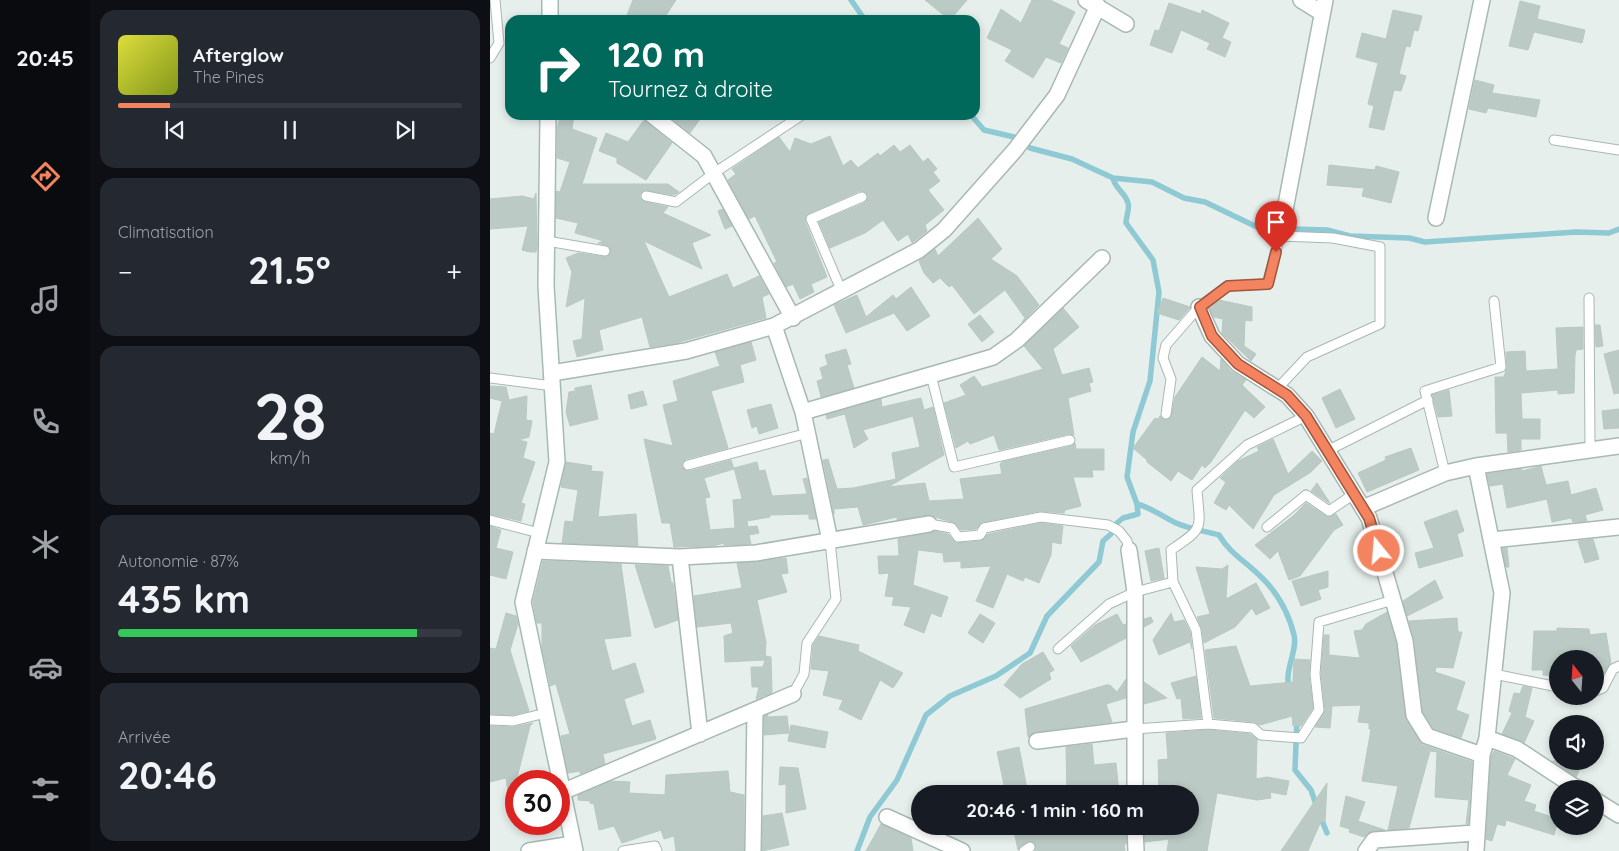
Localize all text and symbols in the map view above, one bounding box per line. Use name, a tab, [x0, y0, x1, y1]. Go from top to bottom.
text: 120 m	[608, 32, 705, 76]
icon: right	[525, 35, 590, 100]
text: Afterglow	[193, 43, 284, 67]
text: 20:45	[16, 44, 74, 72]
text: The Pines	[193, 67, 264, 87]
text: Tournez à droite	[608, 75, 773, 103]
icon: previous	[161, 116, 189, 144]
icon: pause	[276, 116, 304, 144]
icon: next	[391, 116, 419, 144]
icon: directions	[28, 159, 63, 194]
pin	[1255, 201, 1297, 252]
icon: arrive	[1262, 208, 1290, 236]
text: Climatisation	[118, 222, 214, 242]
text: 21.5°	[248, 246, 331, 294]
text: −	[118, 254, 133, 289]
text: +	[446, 254, 462, 289]
icon: music	[28, 282, 63, 317]
text: 28	[254, 375, 326, 456]
icon: phone	[28, 404, 63, 439]
text: km/h	[270, 448, 310, 468]
position arrow	[1352, 524, 1404, 576]
icon: climate	[28, 527, 63, 562]
text: Autonomie · 87%	[118, 551, 239, 571]
text: 435 km	[118, 575, 250, 623]
icon: car	[28, 650, 63, 685]
north arrow	[1549, 650, 1604, 705]
map controls	[1549, 650, 1604, 835]
button: sound	[1549, 715, 1604, 770]
text: Arrivée	[118, 727, 171, 747]
text: 20:46	[118, 751, 217, 799]
speed limit sign: 30	[505, 770, 570, 835]
icon: filters	[28, 772, 63, 807]
button: layers	[1549, 780, 1604, 835]
text: 20:46 · 1 min · 160 m	[966, 798, 1144, 822]

